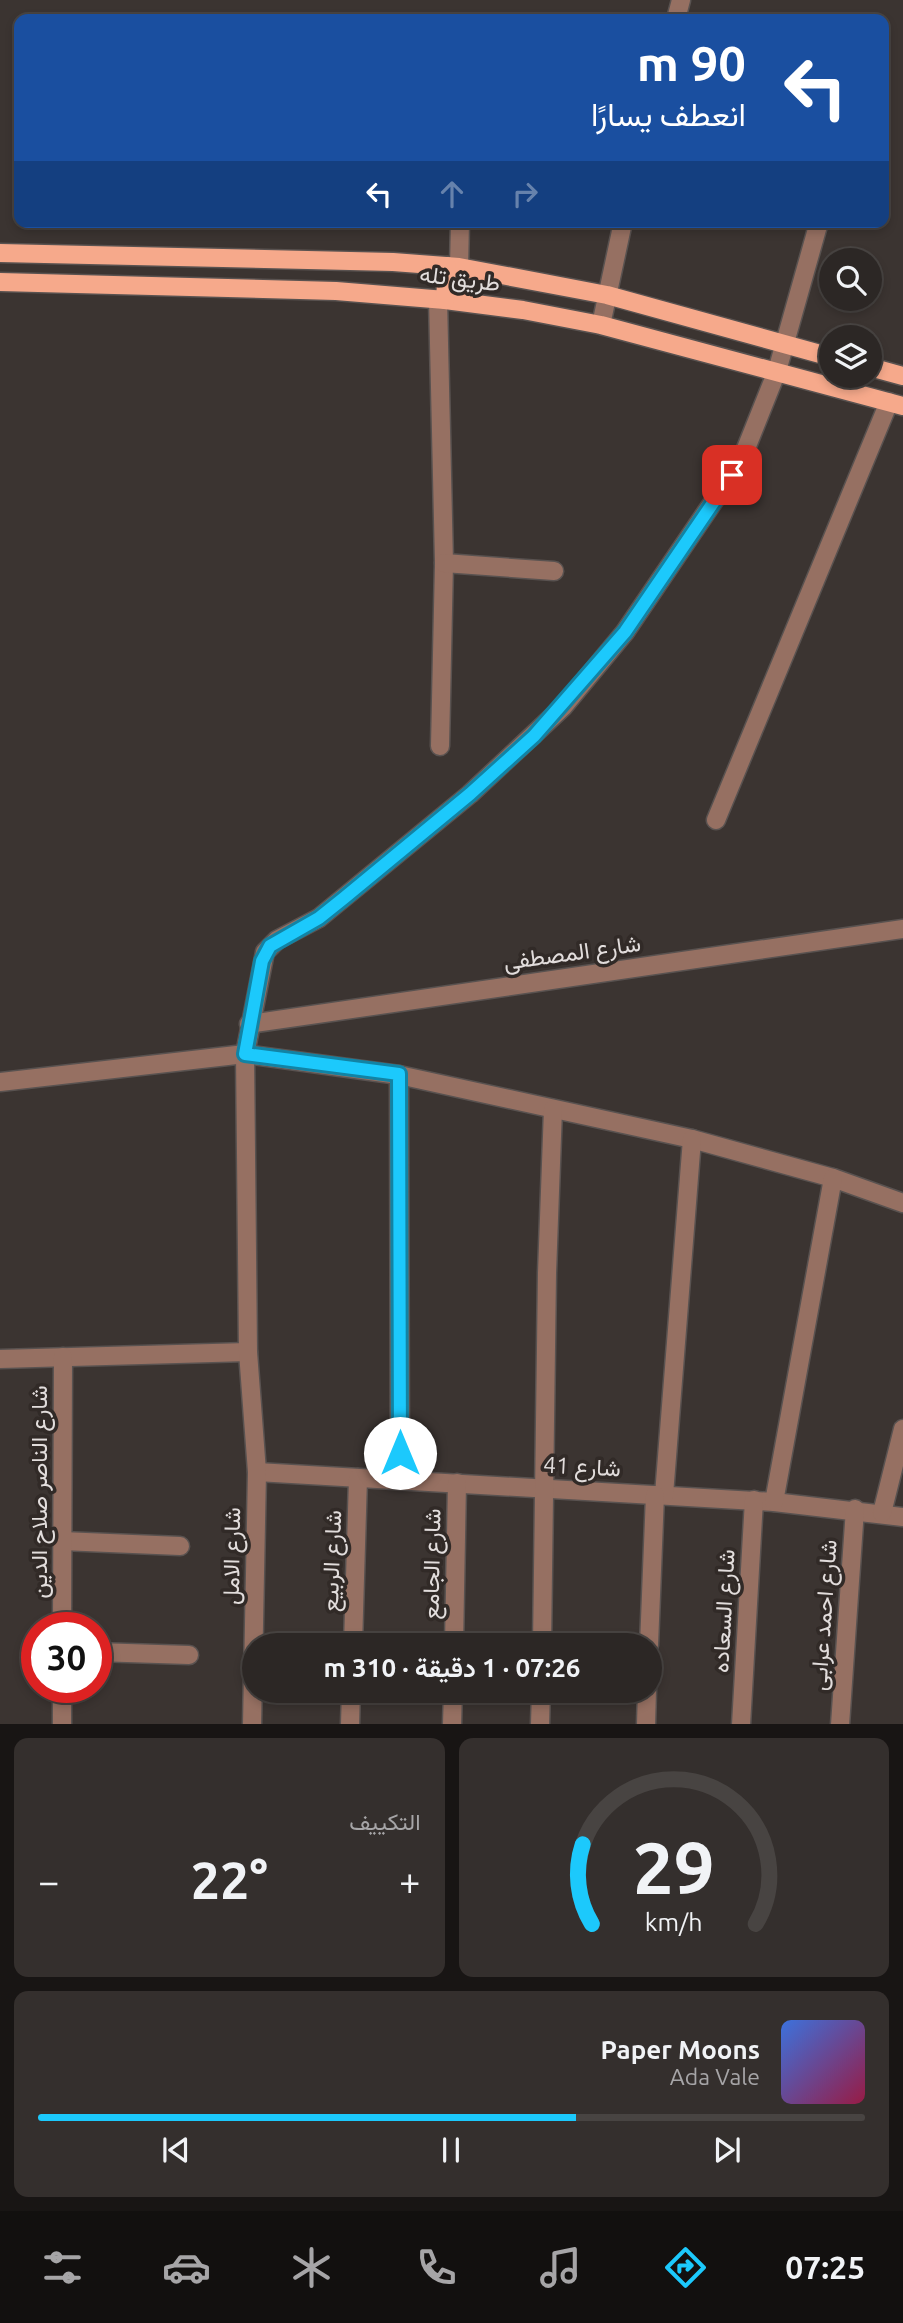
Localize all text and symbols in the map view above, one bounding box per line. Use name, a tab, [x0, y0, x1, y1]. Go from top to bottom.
text: 90 m	[637, 35, 746, 90]
icon: left	[770, 42, 861, 133]
text: انعطف يسارًا	[591, 96, 746, 132]
icon: left	[360, 175, 398, 213]
icon: ahead	[433, 175, 471, 213]
icon: right	[506, 175, 544, 213]
map controls	[819, 248, 882, 388]
button: search	[819, 248, 882, 311]
street label: طريق تله	[418, 261, 502, 298]
button: layers	[819, 325, 882, 388]
pin	[702, 445, 762, 505]
icon: arrive	[713, 456, 751, 494]
street label: شارع المصطفى	[502, 930, 643, 978]
street label: شارع الناصر صلاح الدين	[26, 1385, 55, 1599]
position arrow	[363, 1416, 437, 1490]
street label: شارع 41	[542, 1451, 621, 1485]
street label: شارع الامل	[218, 1507, 248, 1605]
street label: شارع الجامع	[418, 1508, 448, 1620]
street label: شارع الربيع	[317, 1510, 349, 1613]
street label: شارع احمد عرابى	[805, 1539, 845, 1692]
street label: شارع السعاده	[707, 1549, 743, 1674]
speed limit sign: 30	[21, 1612, 112, 1703]
text: 07:26 · 1 دقيقة · 310 m	[324, 1653, 580, 1682]
text: التكييف	[349, 1809, 421, 1834]
text: 29	[633, 1826, 715, 1908]
text: 22°	[191, 1851, 268, 1909]
text: −	[38, 1860, 59, 1902]
text: +	[399, 1860, 420, 1902]
text: km/h	[645, 1907, 703, 1935]
text: Paper Moons	[601, 2035, 760, 2064]
text: Ada Vale	[670, 2064, 760, 2089]
icon: previous	[157, 2131, 195, 2169]
icon: pause	[432, 2131, 470, 2169]
icon: next	[708, 2131, 746, 2169]
icon: filters	[38, 2243, 87, 2292]
icon: car	[162, 2243, 211, 2292]
icon: climate	[287, 2243, 336, 2292]
icon: phone	[412, 2243, 461, 2292]
icon: music	[536, 2243, 585, 2292]
icon: directions	[661, 2243, 710, 2292]
text: 07:25	[785, 2249, 865, 2285]

